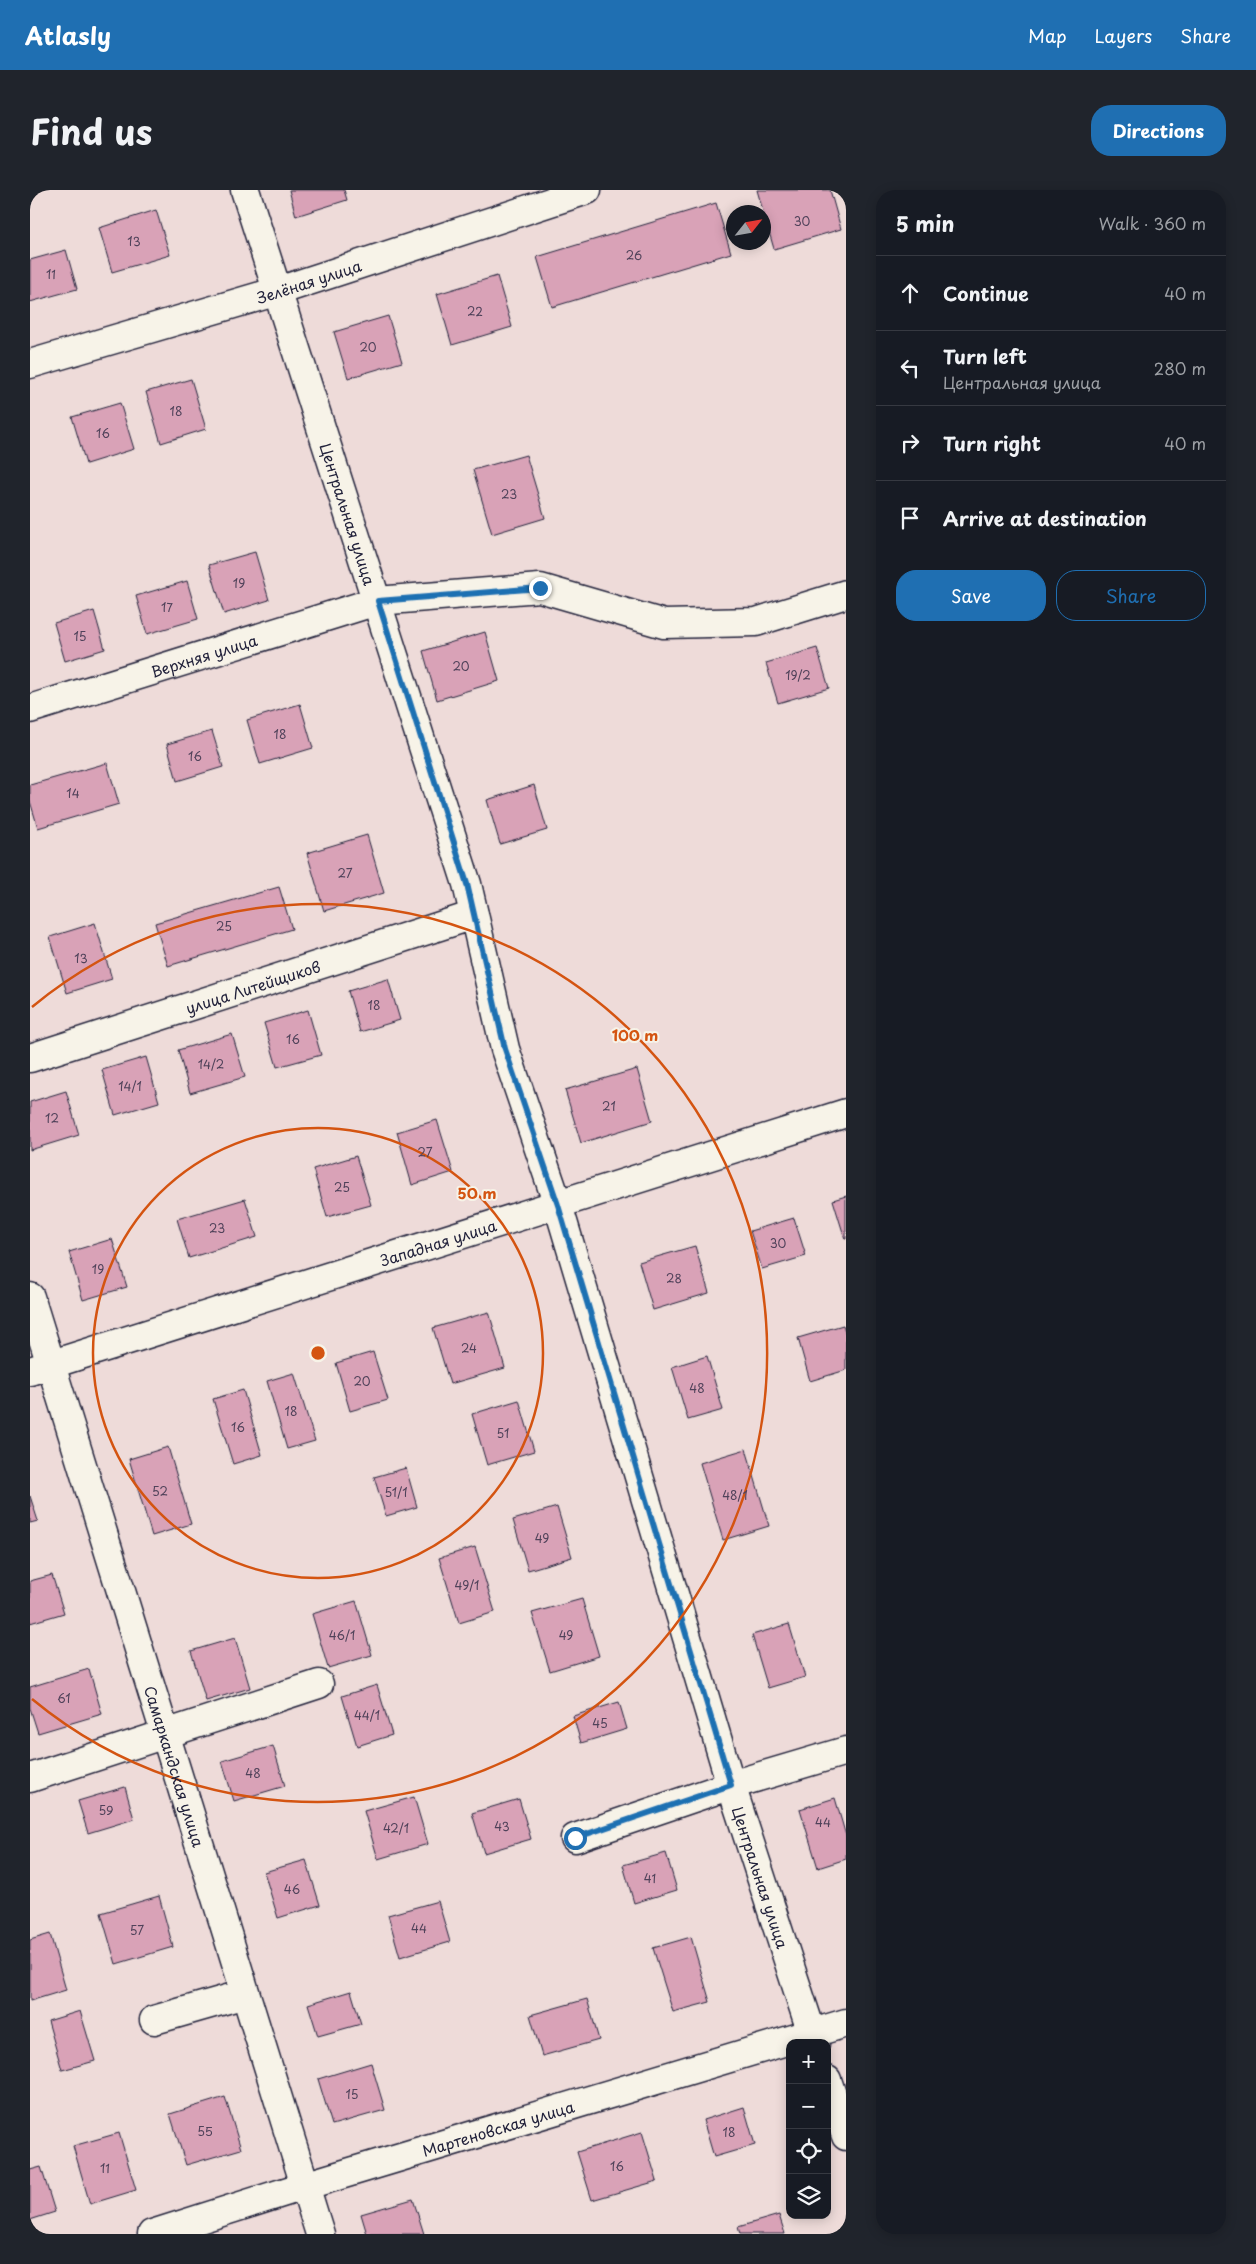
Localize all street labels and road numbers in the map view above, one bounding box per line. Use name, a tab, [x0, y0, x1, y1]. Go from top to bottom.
street label: Зелёная улица	[254, 253, 365, 308]
street label: Центральная улица	[315, 440, 382, 588]
street label: Верхняя улица	[148, 627, 260, 682]
street label: улица Литейщиков	[182, 954, 323, 1019]
street label: Западная улица	[377, 1213, 500, 1271]
street label: Самаркандская улица	[139, 1682, 211, 1850]
street label: Центральная улица	[727, 1803, 795, 1952]
street label: Мартеновская улица	[419, 2094, 577, 2161]

